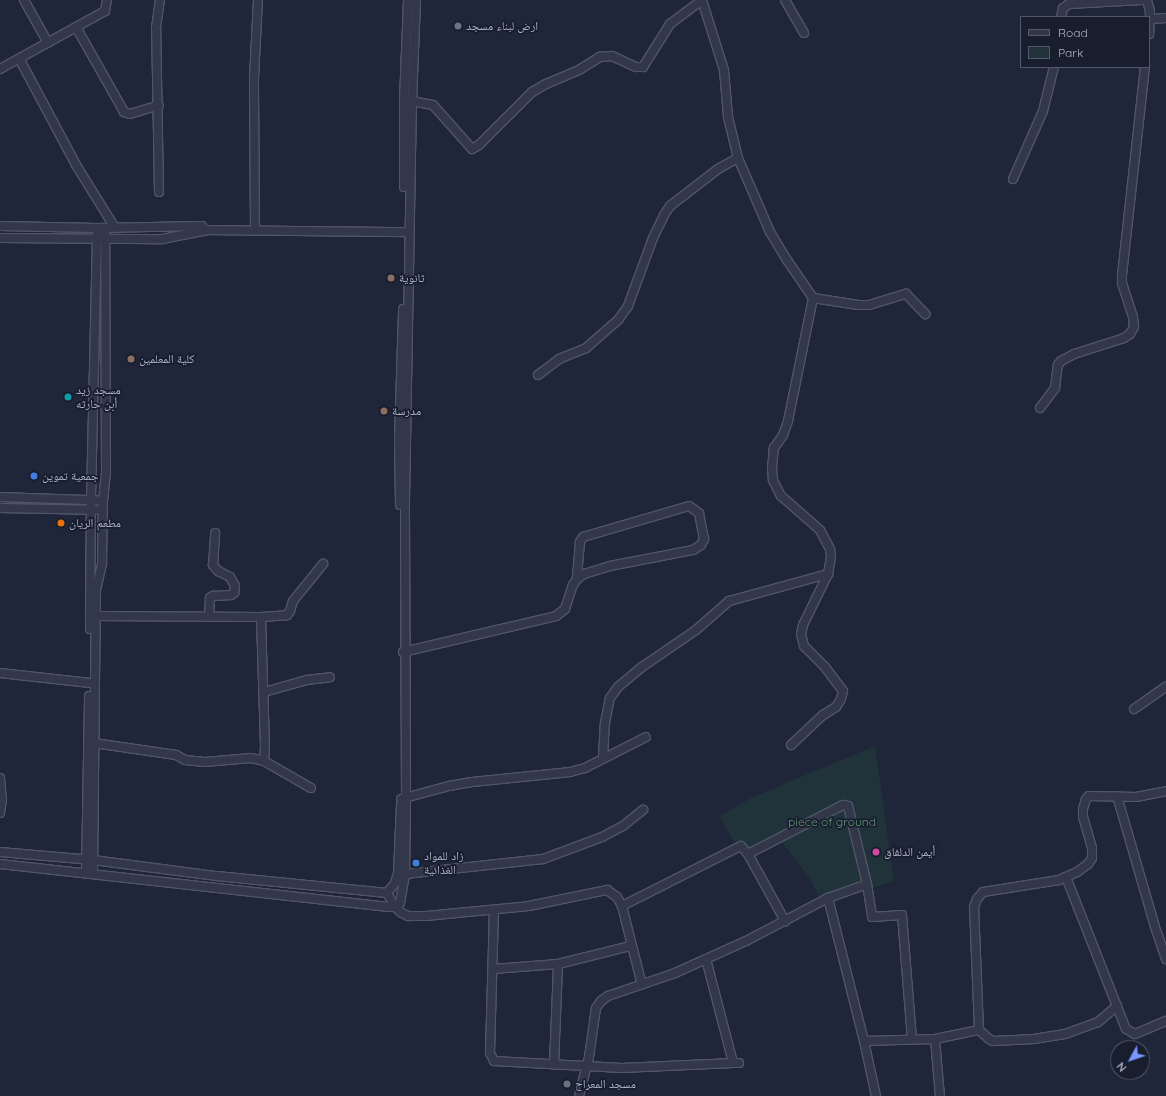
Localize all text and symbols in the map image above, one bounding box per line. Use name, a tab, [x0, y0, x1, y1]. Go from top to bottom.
legend	[1020, 16, 1150, 68]
place label: ارض لبناء مسجد	[466, 19, 538, 33]
marker: ارض لبناء مسجد	[453, 21, 463, 31]
text: Road	[1058, 25, 1088, 40]
text: Park	[1058, 45, 1083, 60]
place label: ثانوية	[399, 271, 425, 285]
marker: ثانوية	[386, 273, 396, 283]
place label: كلية المعلمين	[139, 352, 194, 366]
marker: كلية المعلمين	[126, 354, 136, 364]
place label: مسجد زيد أبن حارثه	[76, 383, 121, 411]
marker: مسجد زيد أبن حارثه	[63, 392, 73, 402]
place label: مدرسة	[392, 404, 421, 418]
marker: مدرسة	[379, 406, 389, 416]
place label: جمعية تموين	[42, 469, 98, 483]
marker: جمعية تموين	[29, 471, 39, 481]
place label: مطعم الريان	[69, 516, 121, 530]
marker: مطعم الريان	[56, 518, 66, 528]
park label: piece of ground	[788, 815, 876, 829]
place label: أيمن الدلفاق	[884, 845, 935, 859]
marker: أيمن الدلفاق	[871, 847, 881, 857]
place label: زاد للمواد الغذائية	[424, 849, 464, 877]
marker: زاد للمواد الغذائية	[411, 858, 421, 868]
north arrow	[1110, 1040, 1150, 1080]
text: N	[1114, 1059, 1130, 1075]
place label: مسجد المعراج	[575, 1077, 636, 1091]
marker: مسجد المعراج	[562, 1079, 572, 1089]

